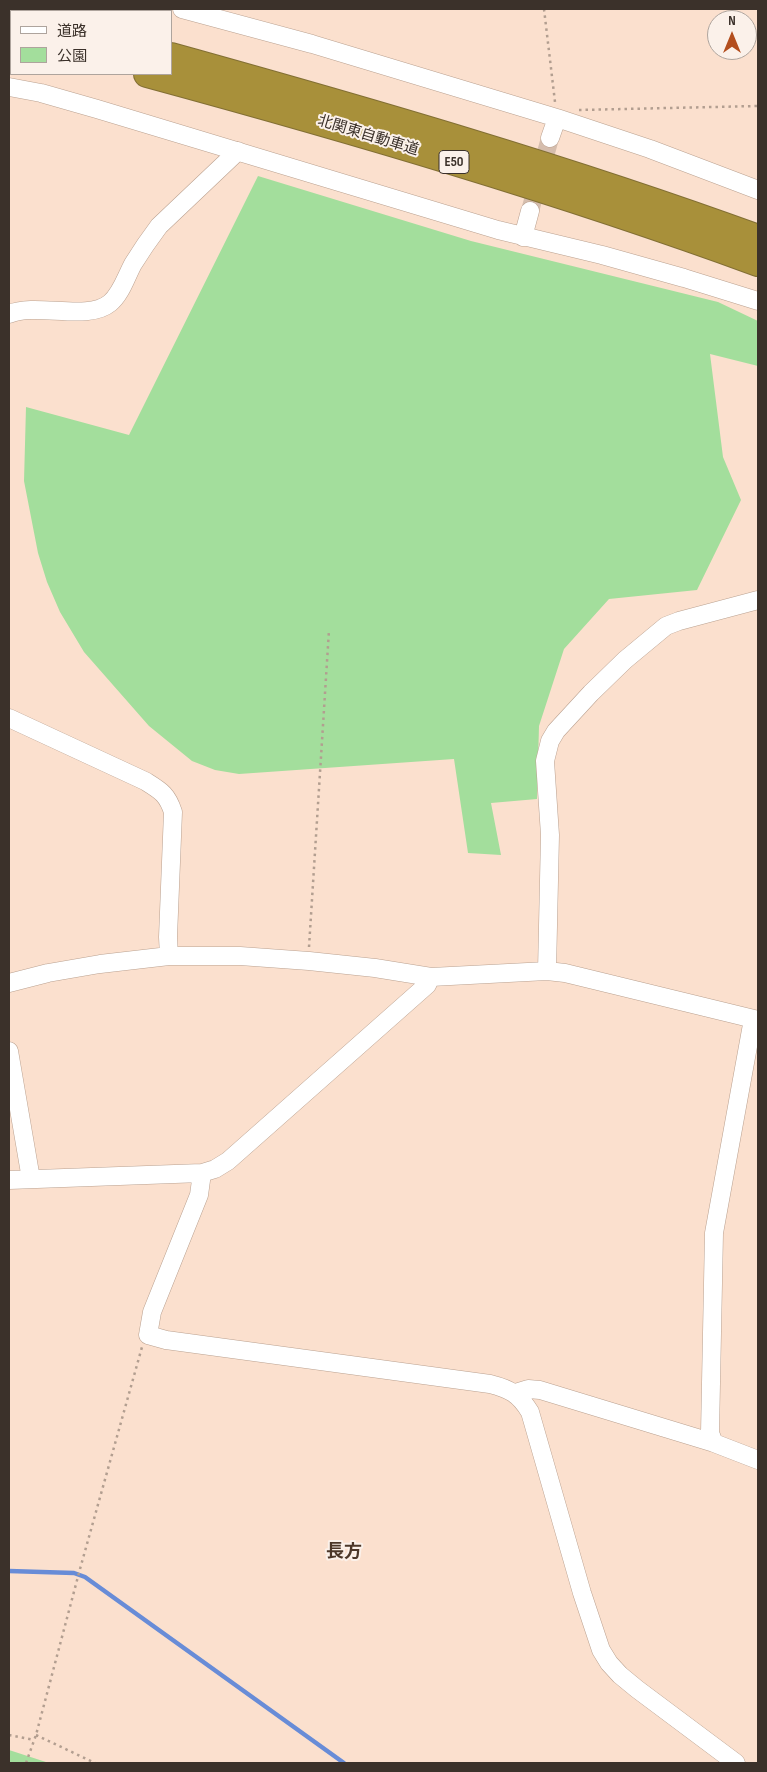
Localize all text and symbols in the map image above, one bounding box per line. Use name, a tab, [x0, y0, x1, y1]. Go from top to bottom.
legend	[10, 10, 172, 75]
north arrow	[707, 10, 757, 60]
text: N	[728, 12, 736, 29]
text: 道路	[57, 22, 87, 41]
text: 公園	[57, 47, 87, 66]
street label: 北関東自動車道	[315, 112, 421, 160]
road number: E50	[439, 150, 469, 173]
district label: 長方	[326, 1541, 362, 1563]

